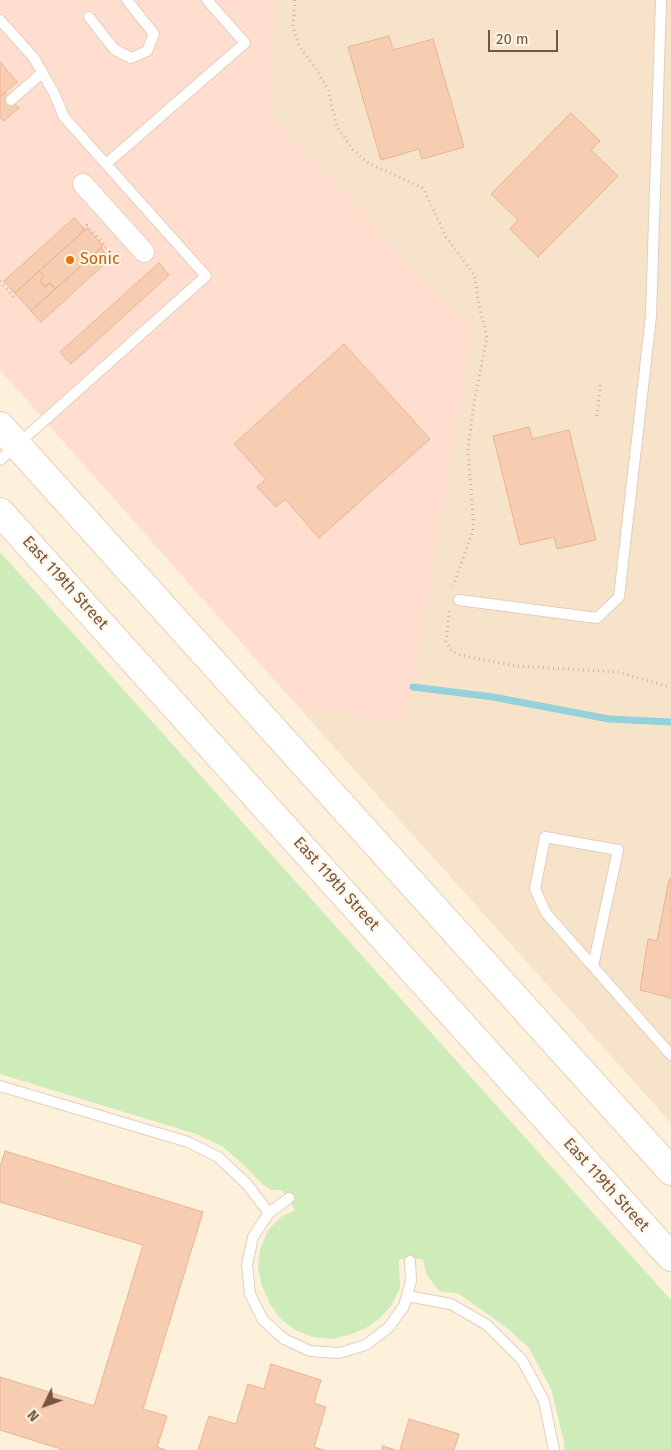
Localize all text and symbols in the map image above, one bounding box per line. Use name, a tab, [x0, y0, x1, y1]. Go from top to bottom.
scale bar	[491, 20, 561, 52]
text: 20 m	[496, 30, 529, 48]
place label: Sonic	[80, 250, 120, 270]
marker: Sonic	[64, 254, 76, 266]
street label: East 119th Street	[18, 532, 112, 634]
street label: East 119th Street	[289, 833, 383, 935]
street label: East 119th Street	[559, 1134, 653, 1236]
north arrow	[20, 1380, 70, 1430]
text: N	[24, 1406, 43, 1425]

